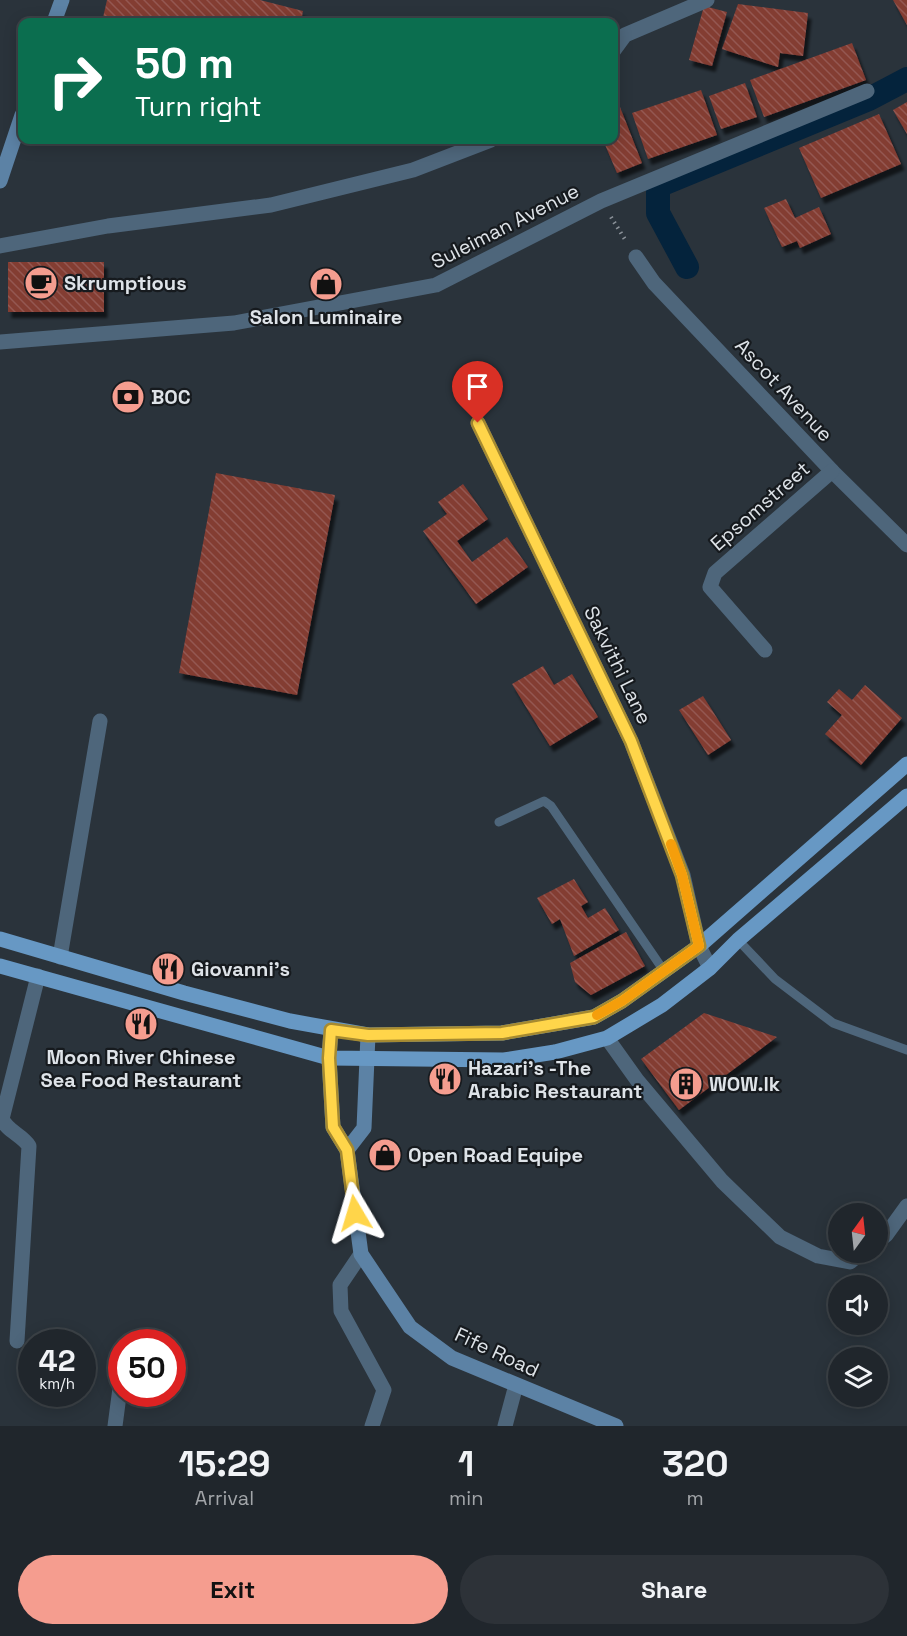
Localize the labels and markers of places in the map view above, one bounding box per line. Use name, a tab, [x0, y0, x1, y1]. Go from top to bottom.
cafe icon: Skrumptious	[23, 265, 59, 301]
shop icon: Salon Luminaire	[308, 266, 344, 302]
place label: Skrumptious	[64, 270, 187, 296]
place label: Salon Luminaire	[250, 304, 402, 330]
pin	[452, 361, 503, 423]
bank icon: BOC	[110, 379, 146, 415]
place label: BOC	[151, 384, 191, 410]
restaurant icon: Giovanni's	[150, 951, 186, 987]
place label: Giovanni's	[191, 956, 290, 982]
restaurant icon: Moon River Chinese Sea Food Restaurant	[123, 1006, 159, 1042]
place label: Moon River Chinese Sea Food Restaurant	[41, 1044, 241, 1093]
place label: Hazari's -The Arabic Restaurant	[468, 1055, 642, 1104]
restaurant icon: Hazari's -The Arabic Restaurant	[427, 1061, 463, 1097]
building icon: WOW.lk	[668, 1066, 704, 1102]
place label: WOW.lk	[709, 1071, 780, 1097]
shop icon: Open Road Equipe	[367, 1137, 403, 1173]
place label: Open Road Equipe	[408, 1142, 583, 1168]

